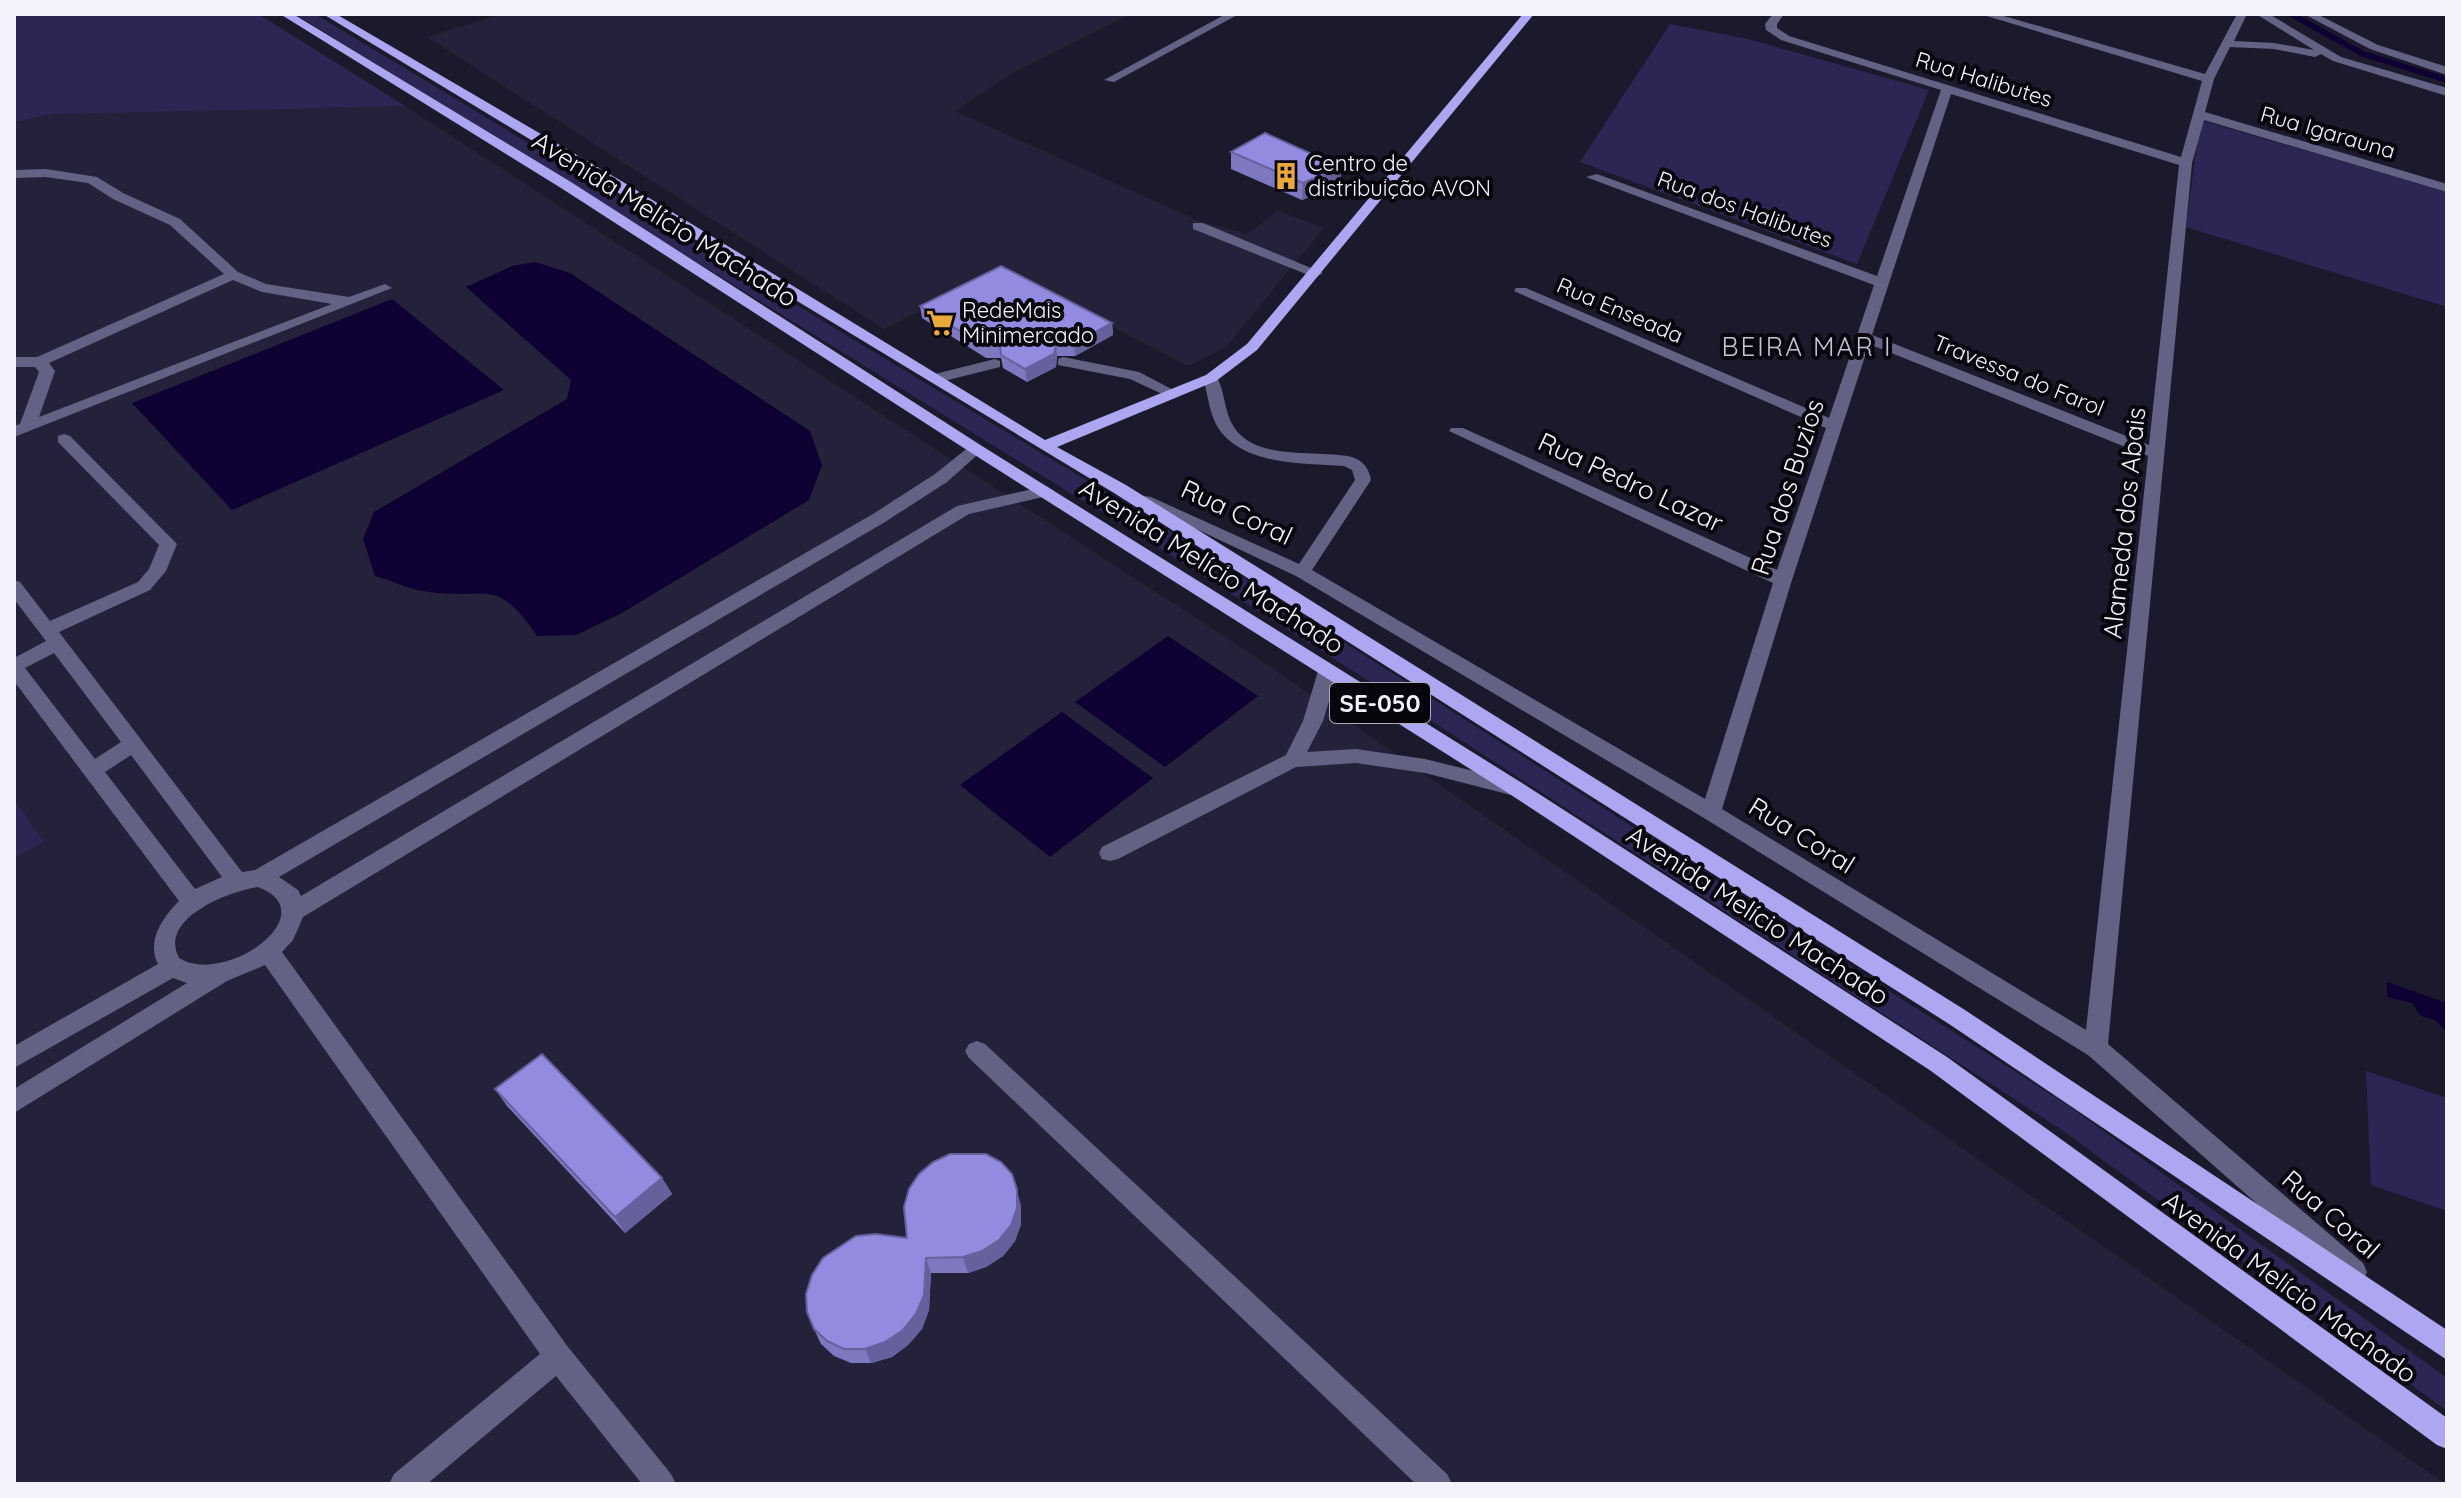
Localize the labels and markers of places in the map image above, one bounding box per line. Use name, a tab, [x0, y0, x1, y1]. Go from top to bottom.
place label: Centro de distribuição AVON	[1308, 149, 1491, 202]
building icon: Centro de distribuição AVON	[1271, 161, 1301, 191]
place label: RedeMais Minimercado	[962, 296, 1094, 349]
supermarket icon: RedeMais Minimercado	[925, 308, 955, 338]

